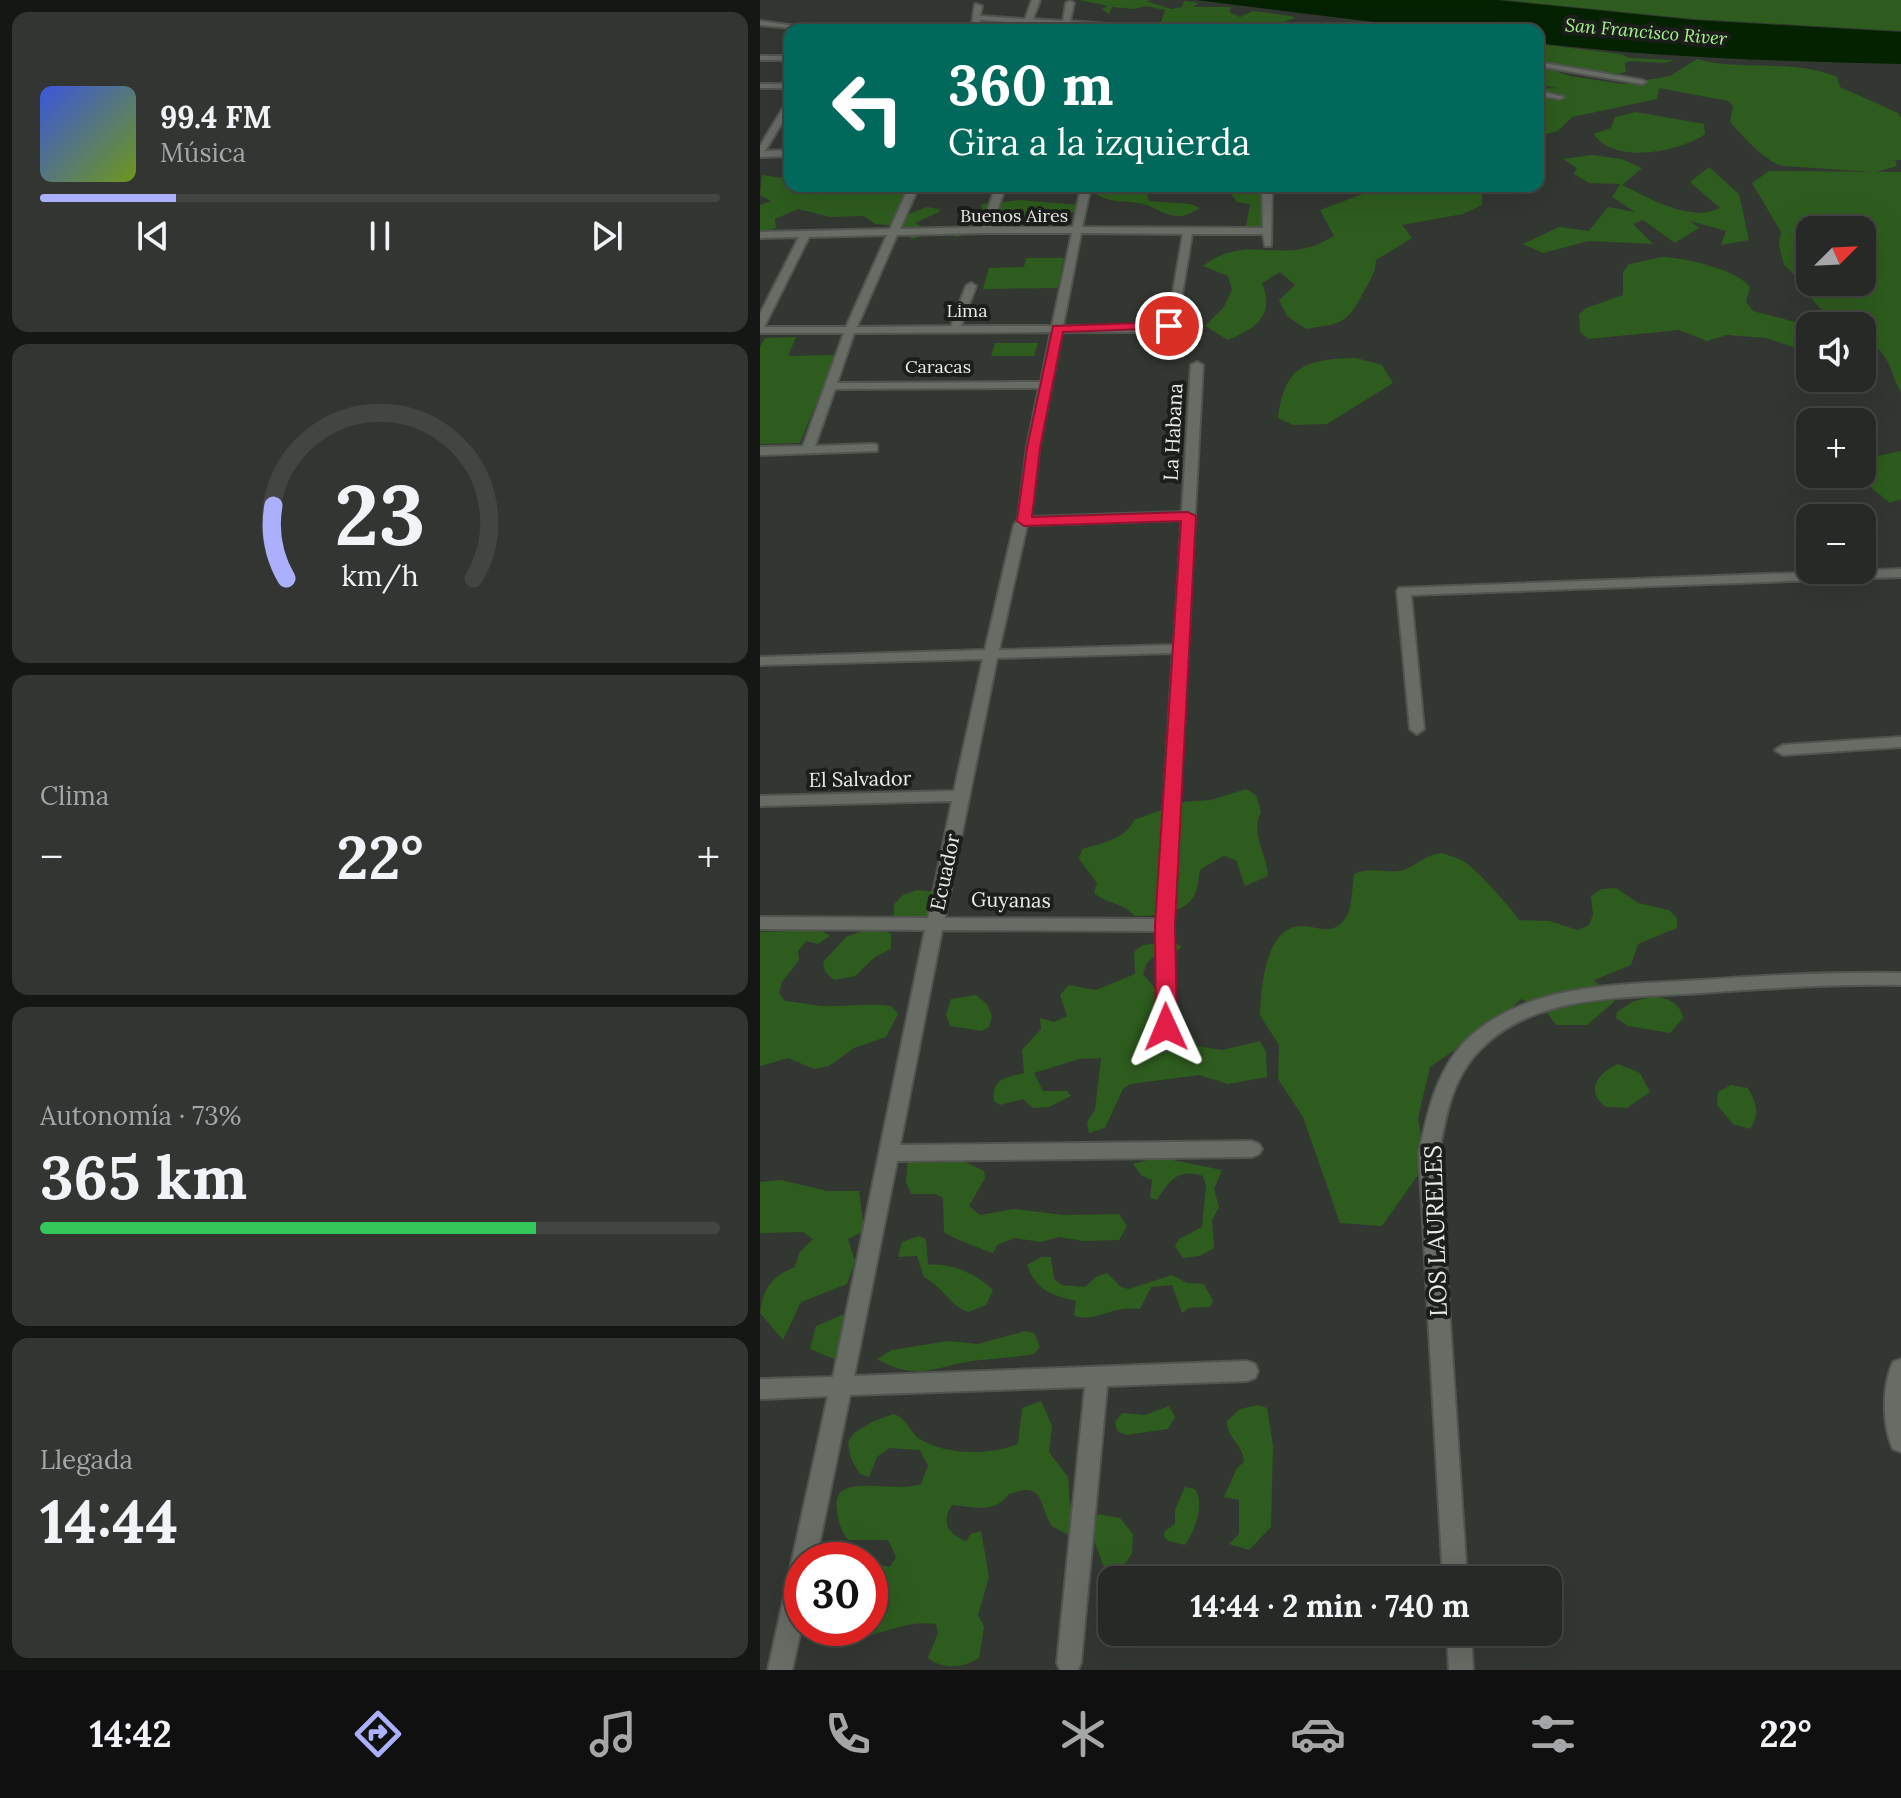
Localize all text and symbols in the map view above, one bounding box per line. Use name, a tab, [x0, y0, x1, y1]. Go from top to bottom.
water label: San Francisco River	[1564, 13, 1729, 50]
text: 360 m	[948, 49, 1113, 120]
icon: left	[816, 56, 920, 160]
text: 99.4 FM	[160, 98, 272, 136]
text: Gira a la izquierda	[948, 119, 1250, 165]
text: Música	[160, 136, 246, 169]
street label: Buenos Aires	[960, 204, 1068, 227]
icon: previous	[131, 214, 175, 258]
icon: pause	[358, 214, 402, 258]
icon: next	[585, 214, 629, 258]
north arrow	[1796, 216, 1876, 296]
map controls	[1796, 216, 1876, 584]
pin	[1135, 292, 1203, 360]
street label: Lima	[947, 299, 987, 322]
icon: arrive	[1147, 304, 1191, 348]
button: sound	[1796, 312, 1876, 392]
street label: Caracas	[905, 355, 971, 378]
street label: La Habana	[1157, 383, 1188, 481]
button: +	[1796, 408, 1876, 488]
text: 23	[335, 461, 425, 568]
button: −	[1796, 504, 1876, 584]
text: km/h	[341, 558, 419, 595]
street label: El Salvador	[808, 765, 912, 792]
text: Clima	[40, 779, 109, 812]
text: 22°	[337, 819, 423, 895]
text: −	[40, 829, 63, 885]
text: +	[697, 829, 720, 885]
street label: Ecuador	[924, 831, 965, 912]
street label: Guyanas	[971, 886, 1051, 913]
position arrow	[1124, 985, 1208, 1069]
text: Autonomía · 73%	[40, 1099, 241, 1132]
text: 365 km	[40, 1139, 247, 1215]
street label: LOS LAURELES	[1417, 1145, 1454, 1317]
text: Llegada	[40, 1443, 133, 1476]
text: 14:44	[40, 1483, 178, 1559]
speed limit sign: 30	[784, 1542, 888, 1646]
text: 14:44 · 2 min · 740 m	[1190, 1587, 1470, 1625]
icon: directions	[350, 1706, 406, 1762]
icon: music	[585, 1706, 641, 1762]
icon: phone	[820, 1706, 876, 1762]
icon: climate	[1055, 1706, 1111, 1762]
icon: car	[1290, 1706, 1346, 1762]
icon: filters	[1525, 1706, 1581, 1762]
text: 14:42	[89, 1711, 172, 1757]
text: 22°	[1759, 1711, 1812, 1757]

